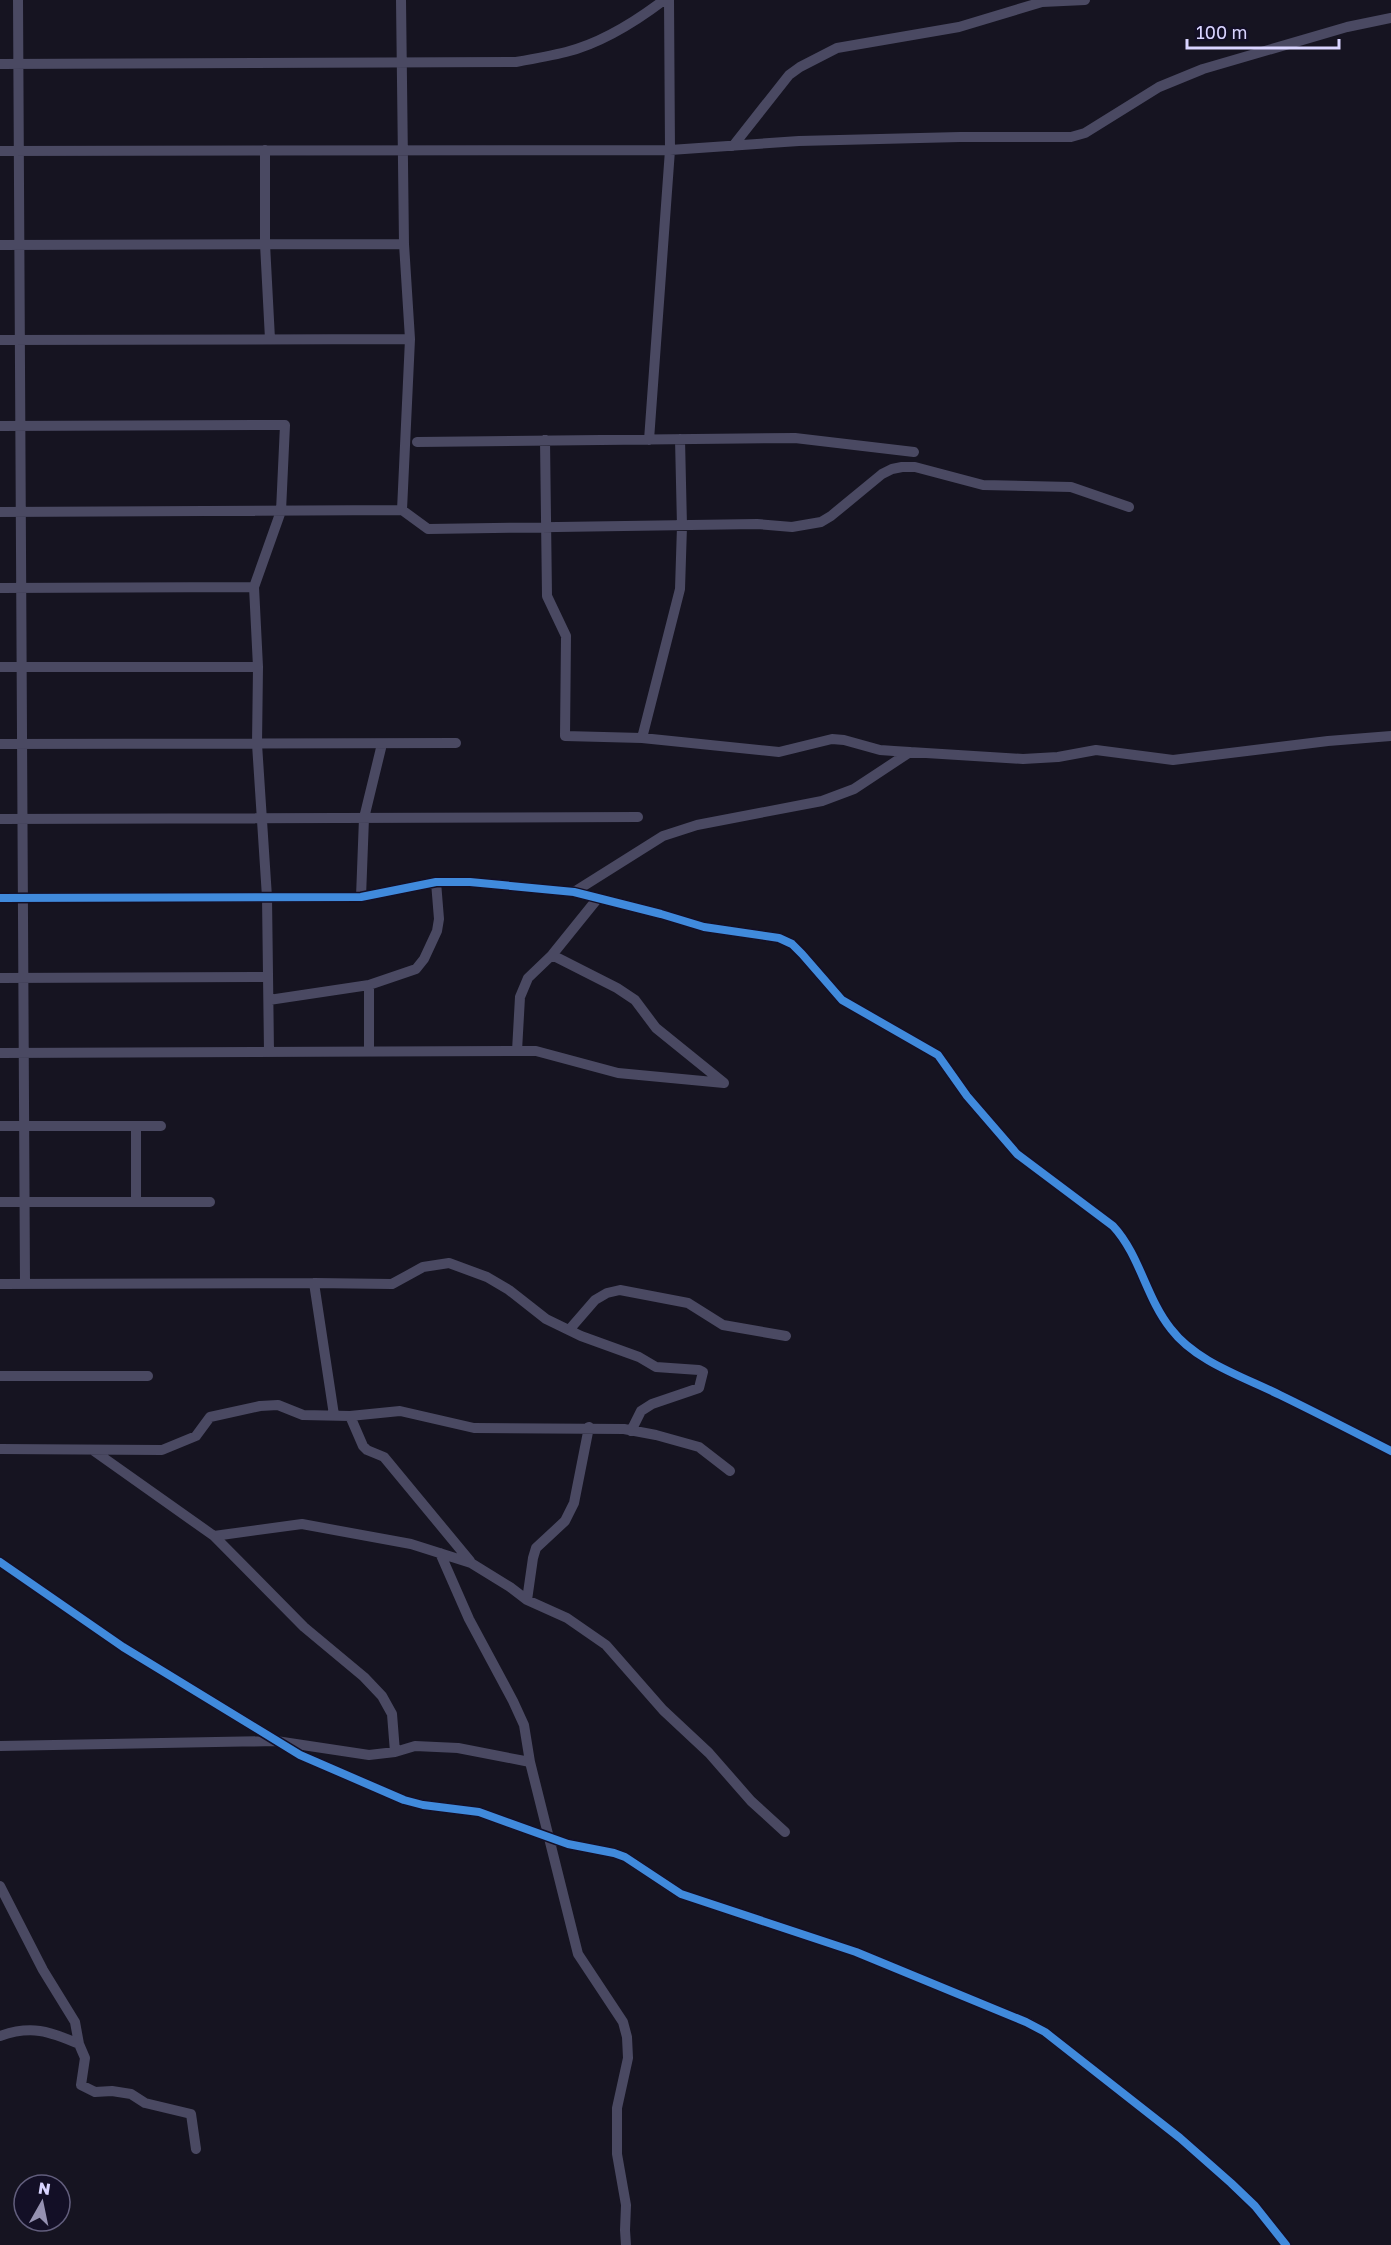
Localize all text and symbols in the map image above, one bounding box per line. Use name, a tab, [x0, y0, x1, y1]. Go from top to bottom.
scale bar	[1187, 12, 1338, 50]
text: 100 m	[1196, 21, 1247, 43]
north arrow	[12, 2173, 72, 2233]
text: N	[37, 2177, 52, 2199]

